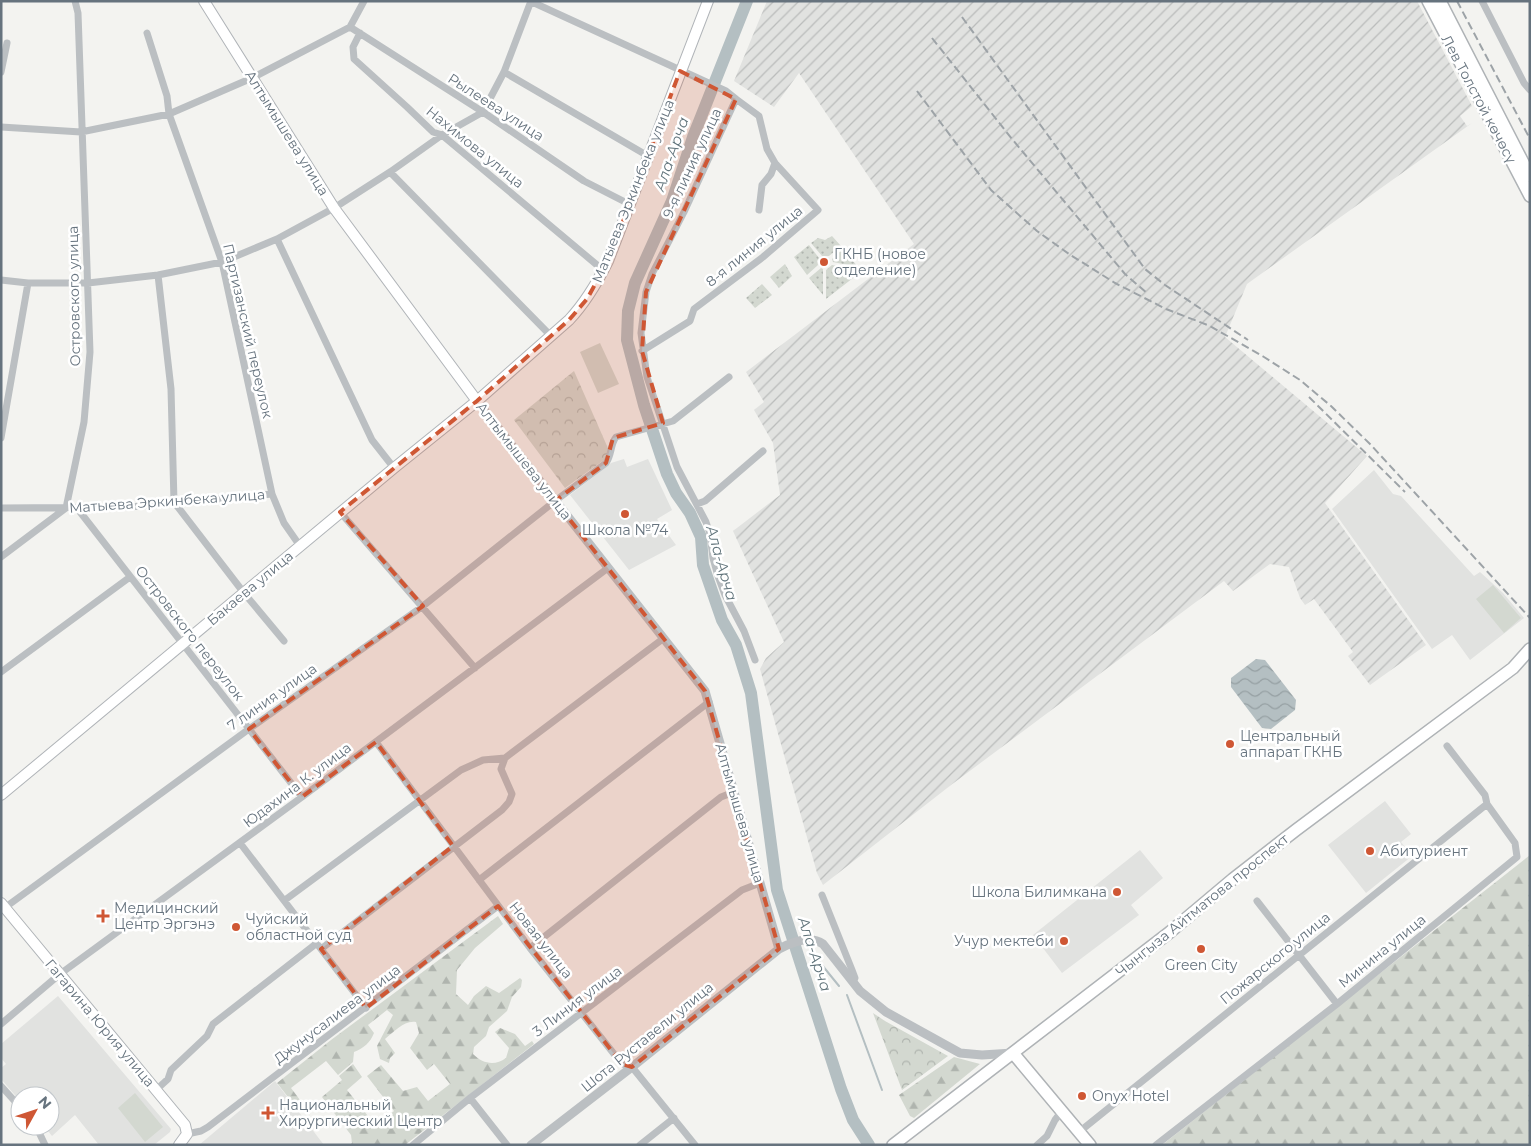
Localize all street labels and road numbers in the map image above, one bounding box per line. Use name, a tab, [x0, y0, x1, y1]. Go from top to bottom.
street label: Лев Толстой көчөсү	[1438, 32, 1521, 166]
street label: Алтымышева улица	[241, 67, 333, 199]
street label: Рылеева улица	[445, 69, 547, 145]
street label: Матыева Эркинбека улица	[588, 97, 678, 285]
street label: Нахимова улица	[422, 102, 528, 192]
street label: 9-я линия улица	[659, 105, 725, 221]
street label: 8-я линия улица	[702, 201, 806, 291]
street label: Островского улица	[64, 226, 84, 366]
street label: Партизанский переулок	[219, 242, 277, 420]
street label: Алтымышева улица	[472, 398, 576, 524]
street label: Матыева Эркинбека улица	[68, 485, 266, 517]
street label: Бакаева улица	[203, 547, 297, 629]
street label: Островского переулок	[132, 562, 248, 704]
street label: 7 линия улица	[224, 659, 320, 735]
street label: Юдахина К. улица	[239, 738, 355, 832]
street label: Алтымышева улица	[711, 741, 769, 885]
street label: Чынгыза Айтматова проспект	[1112, 829, 1292, 980]
street label: Новая улица	[505, 898, 577, 982]
street label: Пожарского улица	[1216, 908, 1334, 1008]
street label: Минина улица	[1335, 910, 1429, 992]
street label: Гагарина Юрия улица	[41, 955, 159, 1091]
street label: Джунусалиева улица	[270, 960, 404, 1068]
street label: 3 Линия улица	[529, 962, 625, 1040]
street label: Шота Руставели улица	[577, 978, 717, 1096]

